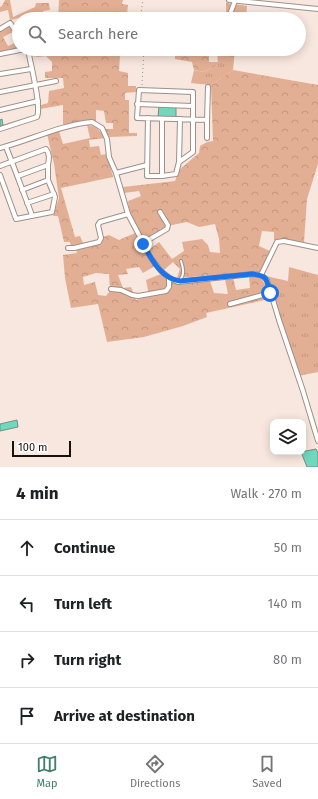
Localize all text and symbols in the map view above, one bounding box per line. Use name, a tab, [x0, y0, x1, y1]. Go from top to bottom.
search box	[12, 12, 306, 56]
icon: search	[26, 23, 48, 45]
text: Search here	[58, 25, 138, 43]
route end	[134, 235, 152, 253]
route start	[261, 284, 279, 302]
map controls	[270, 419, 306, 455]
button: layers	[270, 419, 306, 455]
scale bar	[12, 439, 71, 458]
text: 100 m	[18, 441, 47, 454]
text: 4 min	[16, 483, 59, 504]
text: Walk · 270 m	[230, 486, 302, 501]
icon: ahead	[16, 537, 38, 559]
text: Continue	[54, 539, 115, 557]
text: 50 m	[274, 540, 302, 555]
icon: left	[16, 593, 38, 615]
text: Turn left	[54, 595, 112, 613]
text: 140 m	[268, 596, 302, 611]
icon: right	[16, 649, 38, 671]
text: Turn right	[54, 651, 121, 669]
text: 80 m	[273, 652, 302, 667]
icon: arrive	[16, 705, 38, 727]
text: Arrive at destination	[54, 707, 195, 725]
tab: Map	[36, 753, 58, 790]
tab: Directions	[130, 753, 180, 790]
tab: Saved	[252, 753, 282, 790]

